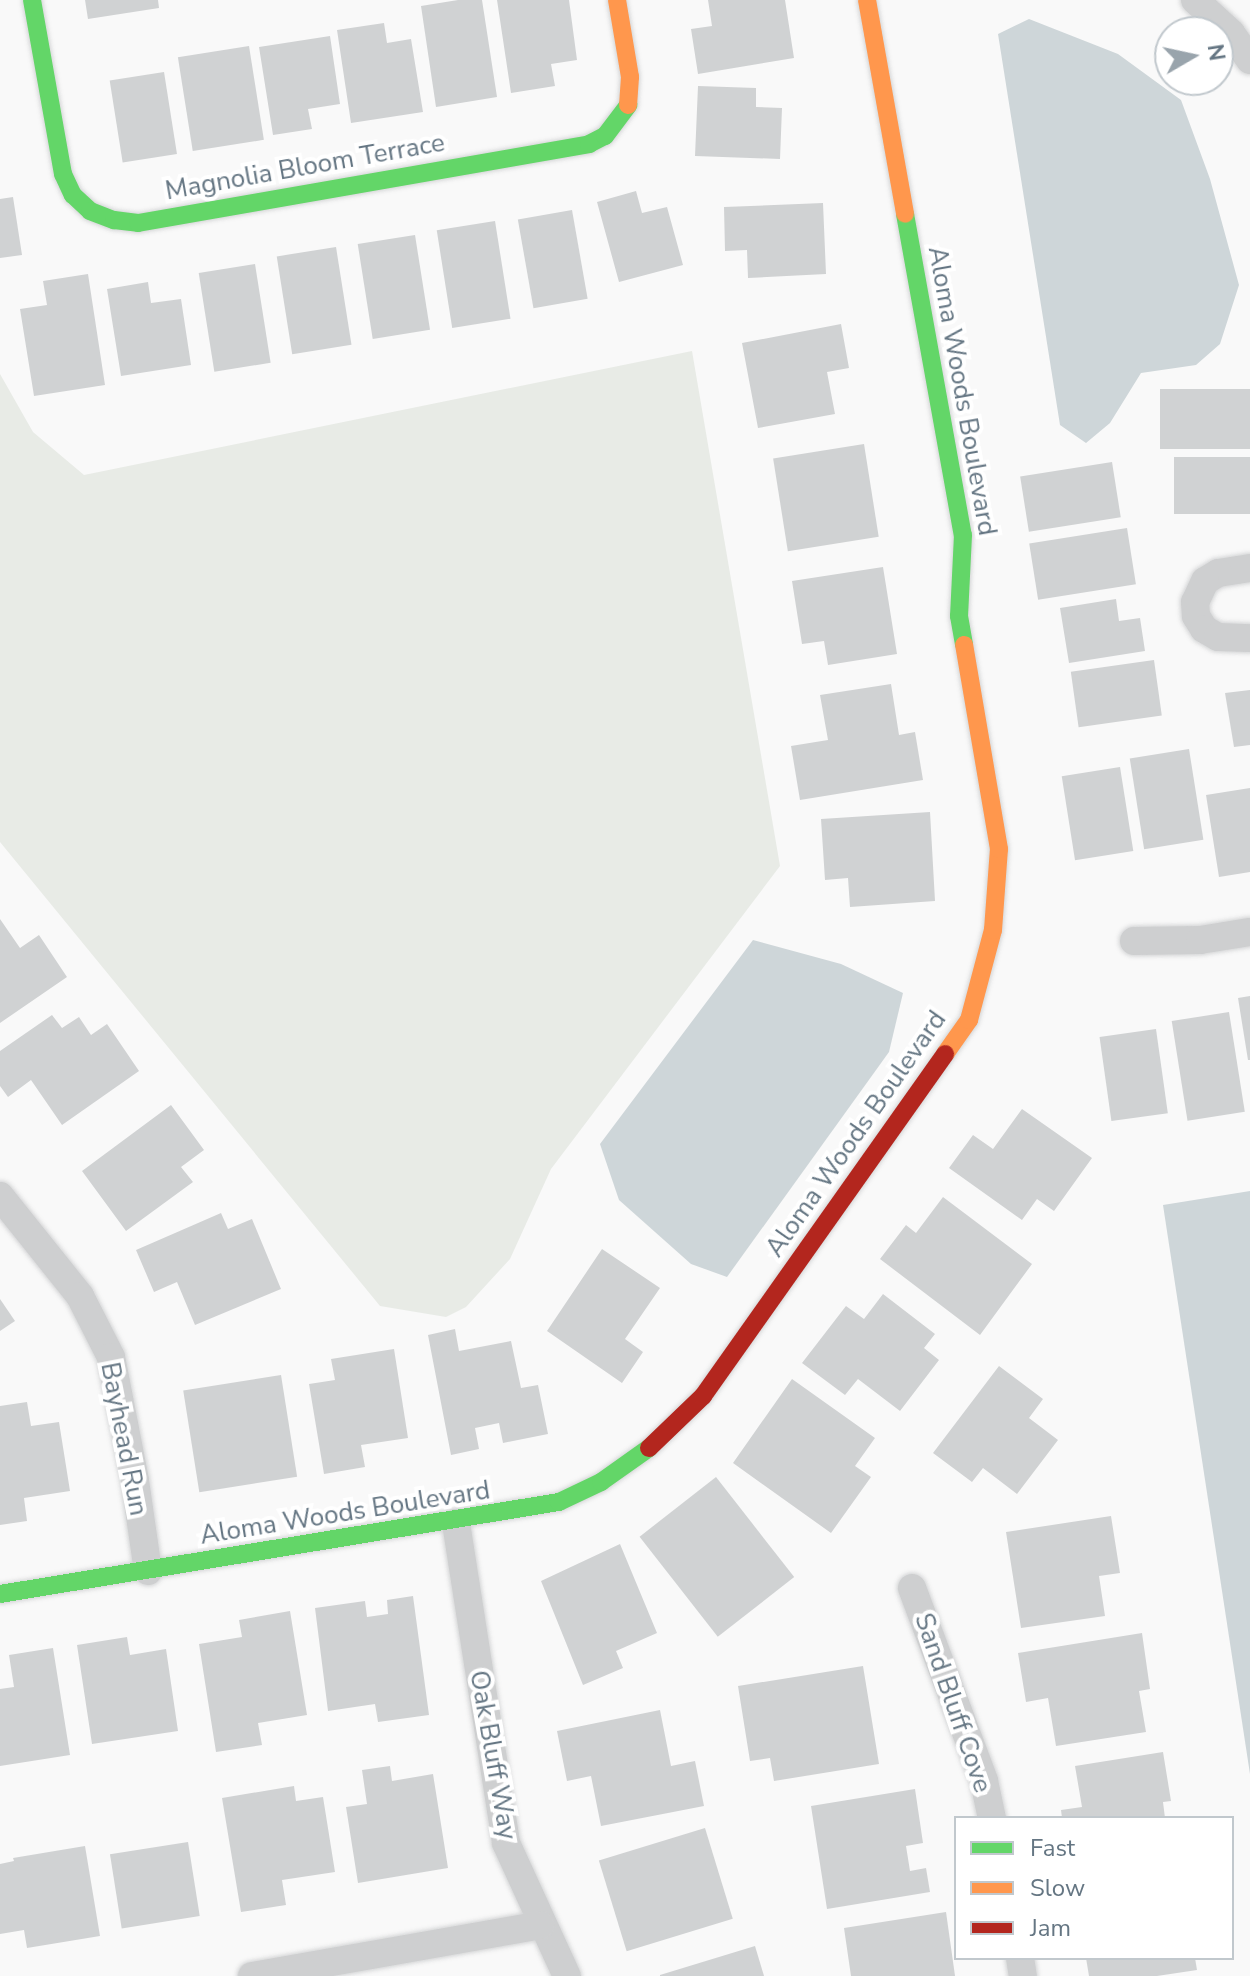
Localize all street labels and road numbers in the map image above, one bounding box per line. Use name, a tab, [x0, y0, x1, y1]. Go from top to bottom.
street label: Magnolia Bloom Terrace	[163, 127, 447, 207]
street label: Aloma Woods Boulevard	[921, 244, 1003, 538]
street label: Aloma Woods Boulevard	[759, 1005, 953, 1263]
street label: Bayhead Run	[94, 1360, 154, 1518]
street label: Aloma Woods Boulevard	[198, 1475, 492, 1551]
street label: Sand Bluff Cove	[908, 1609, 998, 1797]
street label: Oak Bluff Way	[463, 1668, 523, 1842]

